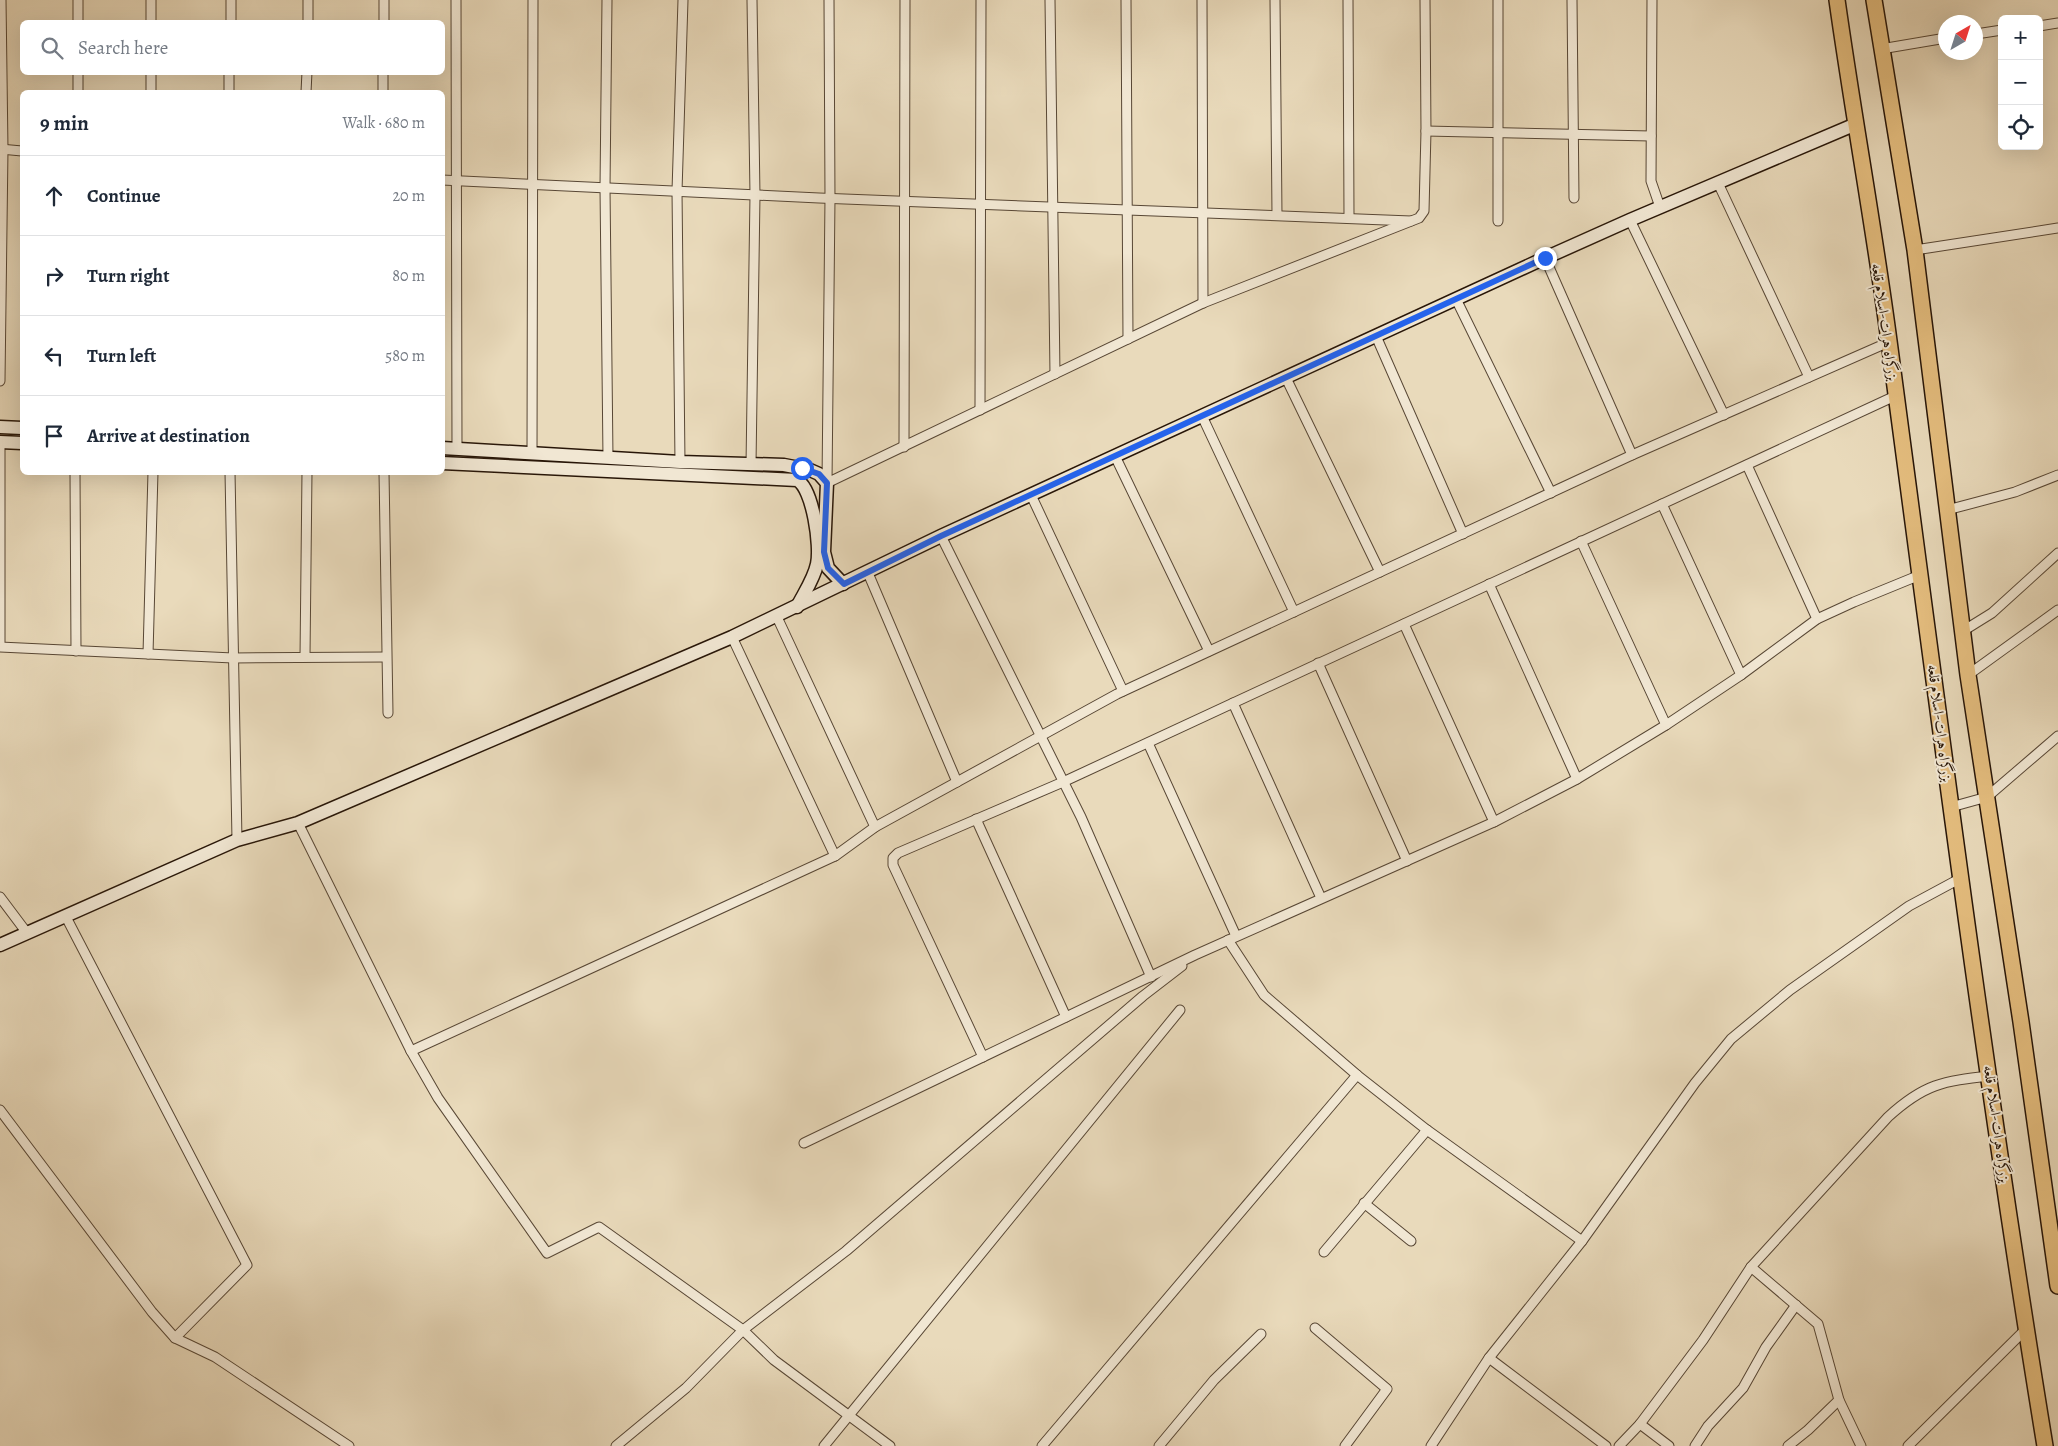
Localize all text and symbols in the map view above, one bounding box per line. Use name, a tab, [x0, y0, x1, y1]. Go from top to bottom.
north arrow	[1938, 15, 1983, 60]
map controls	[1998, 15, 2043, 150]
button: +	[1998, 15, 2043, 60]
search box	[20, 20, 445, 75]
icon: search	[38, 34, 66, 62]
text: Search here	[78, 35, 168, 61]
button: −	[1998, 60, 2043, 105]
button: locate	[1998, 105, 2043, 150]
text: 9 min	[40, 109, 89, 137]
text: Walk · 680 m	[342, 112, 425, 134]
icon: ahead	[40, 182, 68, 210]
text: Continue	[87, 183, 161, 209]
text: 20 m	[392, 185, 425, 207]
route end	[1534, 247, 1557, 270]
icon: right	[40, 262, 68, 290]
street label: بزرگراه هرات-اسلام قلعه	[1864, 262, 1903, 383]
text: Turn right	[87, 263, 169, 289]
text: 80 m	[392, 265, 425, 287]
icon: left	[40, 342, 68, 370]
text: Turn left	[87, 343, 156, 369]
text: 580 m	[385, 345, 425, 367]
icon: arrive	[40, 422, 68, 450]
text: Arrive at destination	[87, 423, 250, 449]
route start	[791, 457, 814, 480]
street label: بزرگراه هرات-اسلام قلعه	[1920, 663, 1957, 784]
street label: بزرگراه هرات-اسلام قلعه	[1976, 1064, 2015, 1185]

